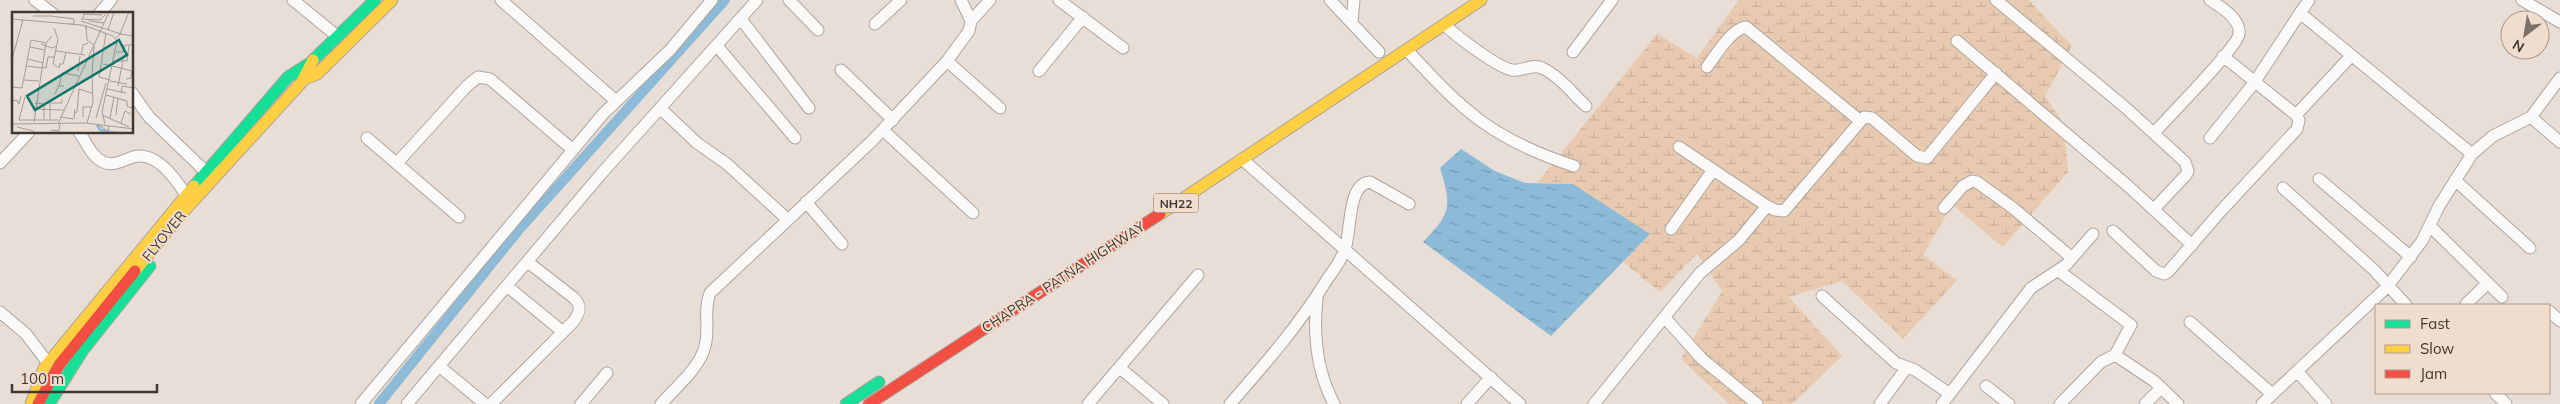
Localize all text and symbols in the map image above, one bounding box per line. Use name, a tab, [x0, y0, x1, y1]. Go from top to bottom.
north arrow	[2500, 10, 2550, 60]
inset map	[12, 12, 134, 134]
text: N	[2509, 36, 2527, 57]
road number: NH22	[1154, 194, 1198, 212]
street label: FLYOVER	[138, 207, 190, 265]
street label: CHAPRA - PATNA HIGHWAY	[978, 217, 1148, 337]
legend	[2375, 304, 2550, 394]
text: Fast	[2420, 314, 2450, 333]
text: Slow	[2420, 339, 2454, 358]
scale bar	[12, 362, 158, 394]
text: Jam	[2420, 364, 2447, 383]
text: 100 m	[20, 369, 64, 388]

